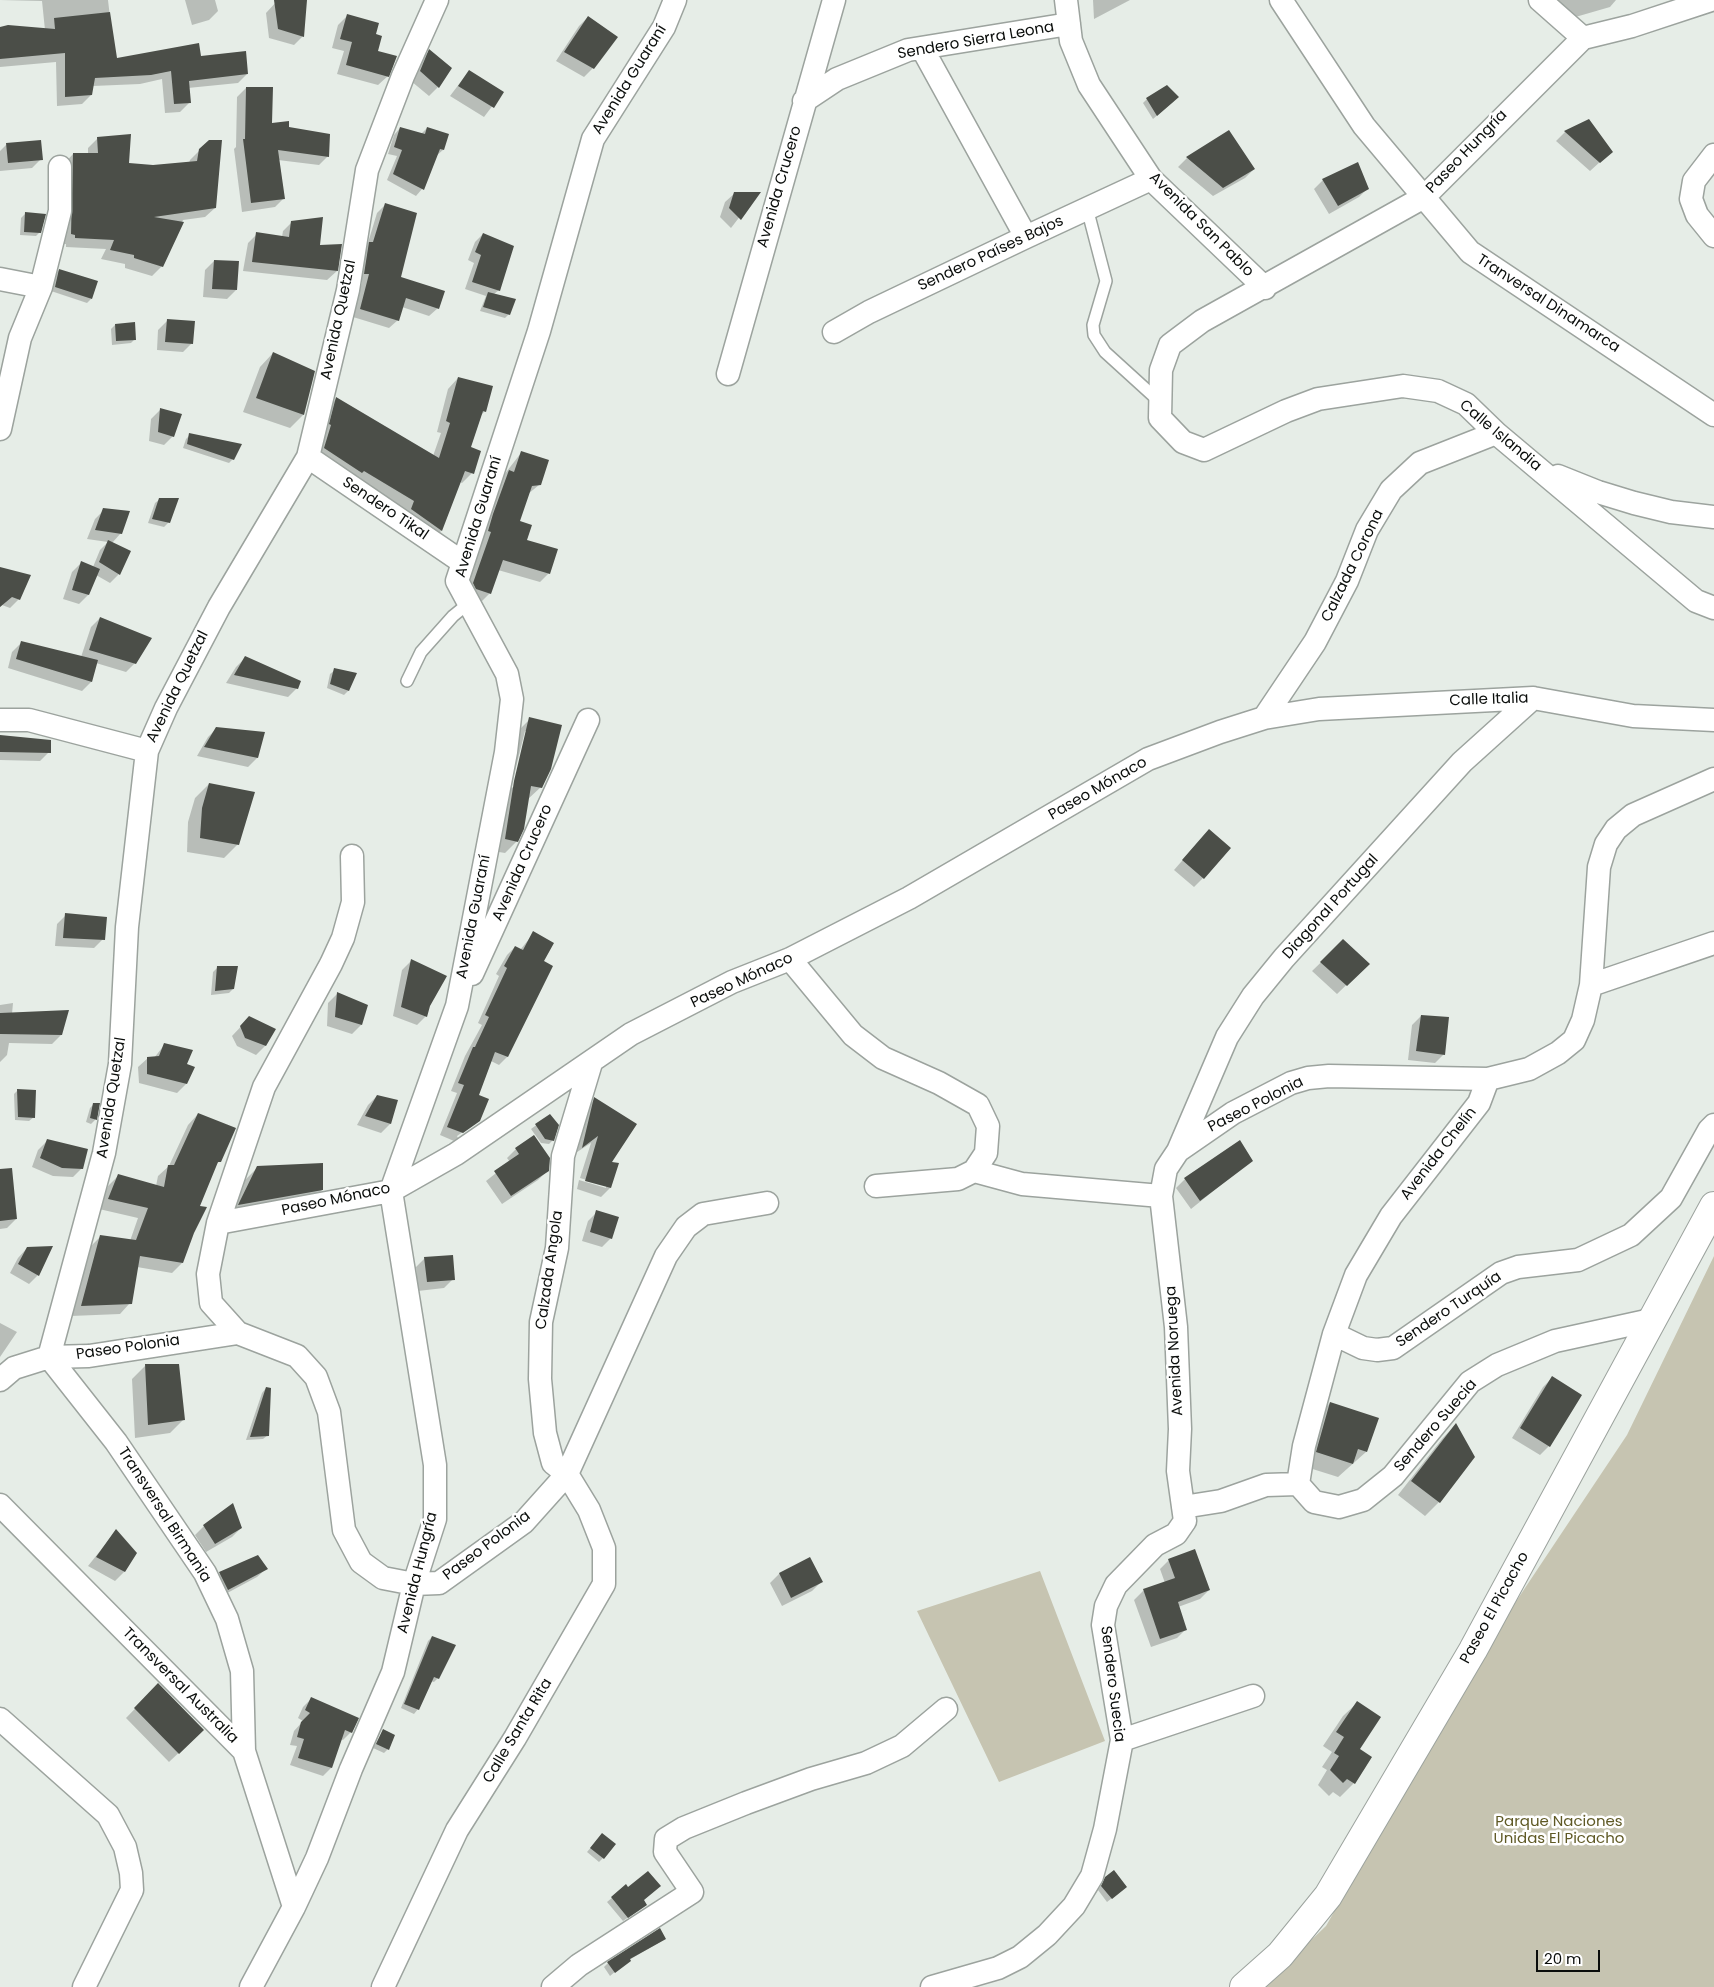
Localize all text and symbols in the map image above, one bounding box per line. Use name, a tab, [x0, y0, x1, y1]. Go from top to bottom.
street label: Sendero Sierra Leona	[896, 18, 1056, 64]
street label: Avenida Guaraní	[589, 22, 671, 138]
street label: Paseo Hungría	[1423, 107, 1511, 197]
street label: Avenida Crucero	[754, 124, 806, 250]
street label: Avenida San Pablo	[1145, 169, 1257, 281]
street label: Sendero Países Bajos	[915, 212, 1067, 296]
street label: Tranversal Dinamarca	[1473, 251, 1623, 357]
street label: Avenida Quetzal	[317, 258, 361, 382]
street label: Calle Islandia	[1455, 397, 1545, 475]
street label: Avenida Guaraní	[452, 454, 506, 580]
street label: Sendero Tikal	[339, 474, 431, 544]
street label: Calzada Corona	[1318, 507, 1388, 625]
street label: Avenida Quetzal	[143, 628, 213, 746]
street label: Calle Italia	[1449, 690, 1529, 710]
street label: Paseo Mónaco	[1046, 754, 1150, 824]
street label: Avenida Crucero	[489, 802, 557, 924]
street label: Diagonal Portugal	[1279, 851, 1383, 963]
street label: Avenida Guaraní	[453, 854, 495, 980]
street label: Paseo Mónaco	[688, 949, 796, 1013]
street label: Avenida Quetzal	[94, 1036, 130, 1160]
street label: Paseo Polonia	[1205, 1073, 1307, 1137]
street label: Avenida Chelín	[1397, 1104, 1481, 1204]
street label: Paseo Mónaco	[280, 1180, 392, 1220]
street label: Calzada Angola	[533, 1209, 567, 1331]
street label: Sendero Turquía	[1393, 1268, 1505, 1352]
street label: Avenida Noruega	[1163, 1285, 1187, 1417]
street label: Paseo Polonia	[75, 1332, 181, 1364]
street label: Sendero Suecia	[1391, 1376, 1481, 1476]
street label: Transversal Birmania	[113, 1444, 215, 1586]
street label: Paseo Polonia	[440, 1507, 534, 1585]
street label: Avenida Hungría	[394, 1510, 442, 1636]
street label: Paseo El Picacho	[1457, 1549, 1533, 1667]
street label: Transversal Australia	[118, 1624, 242, 1748]
street label: Sendero Suecia	[1096, 1625, 1128, 1743]
street label: Calle Santa Rita	[480, 1675, 556, 1787]
park label: Parque Naciones Unidas El Picacho	[1494, 1813, 1624, 1848]
scale bar	[1539, 1940, 1603, 1972]
text: 20 m	[1544, 1948, 1582, 1969]

